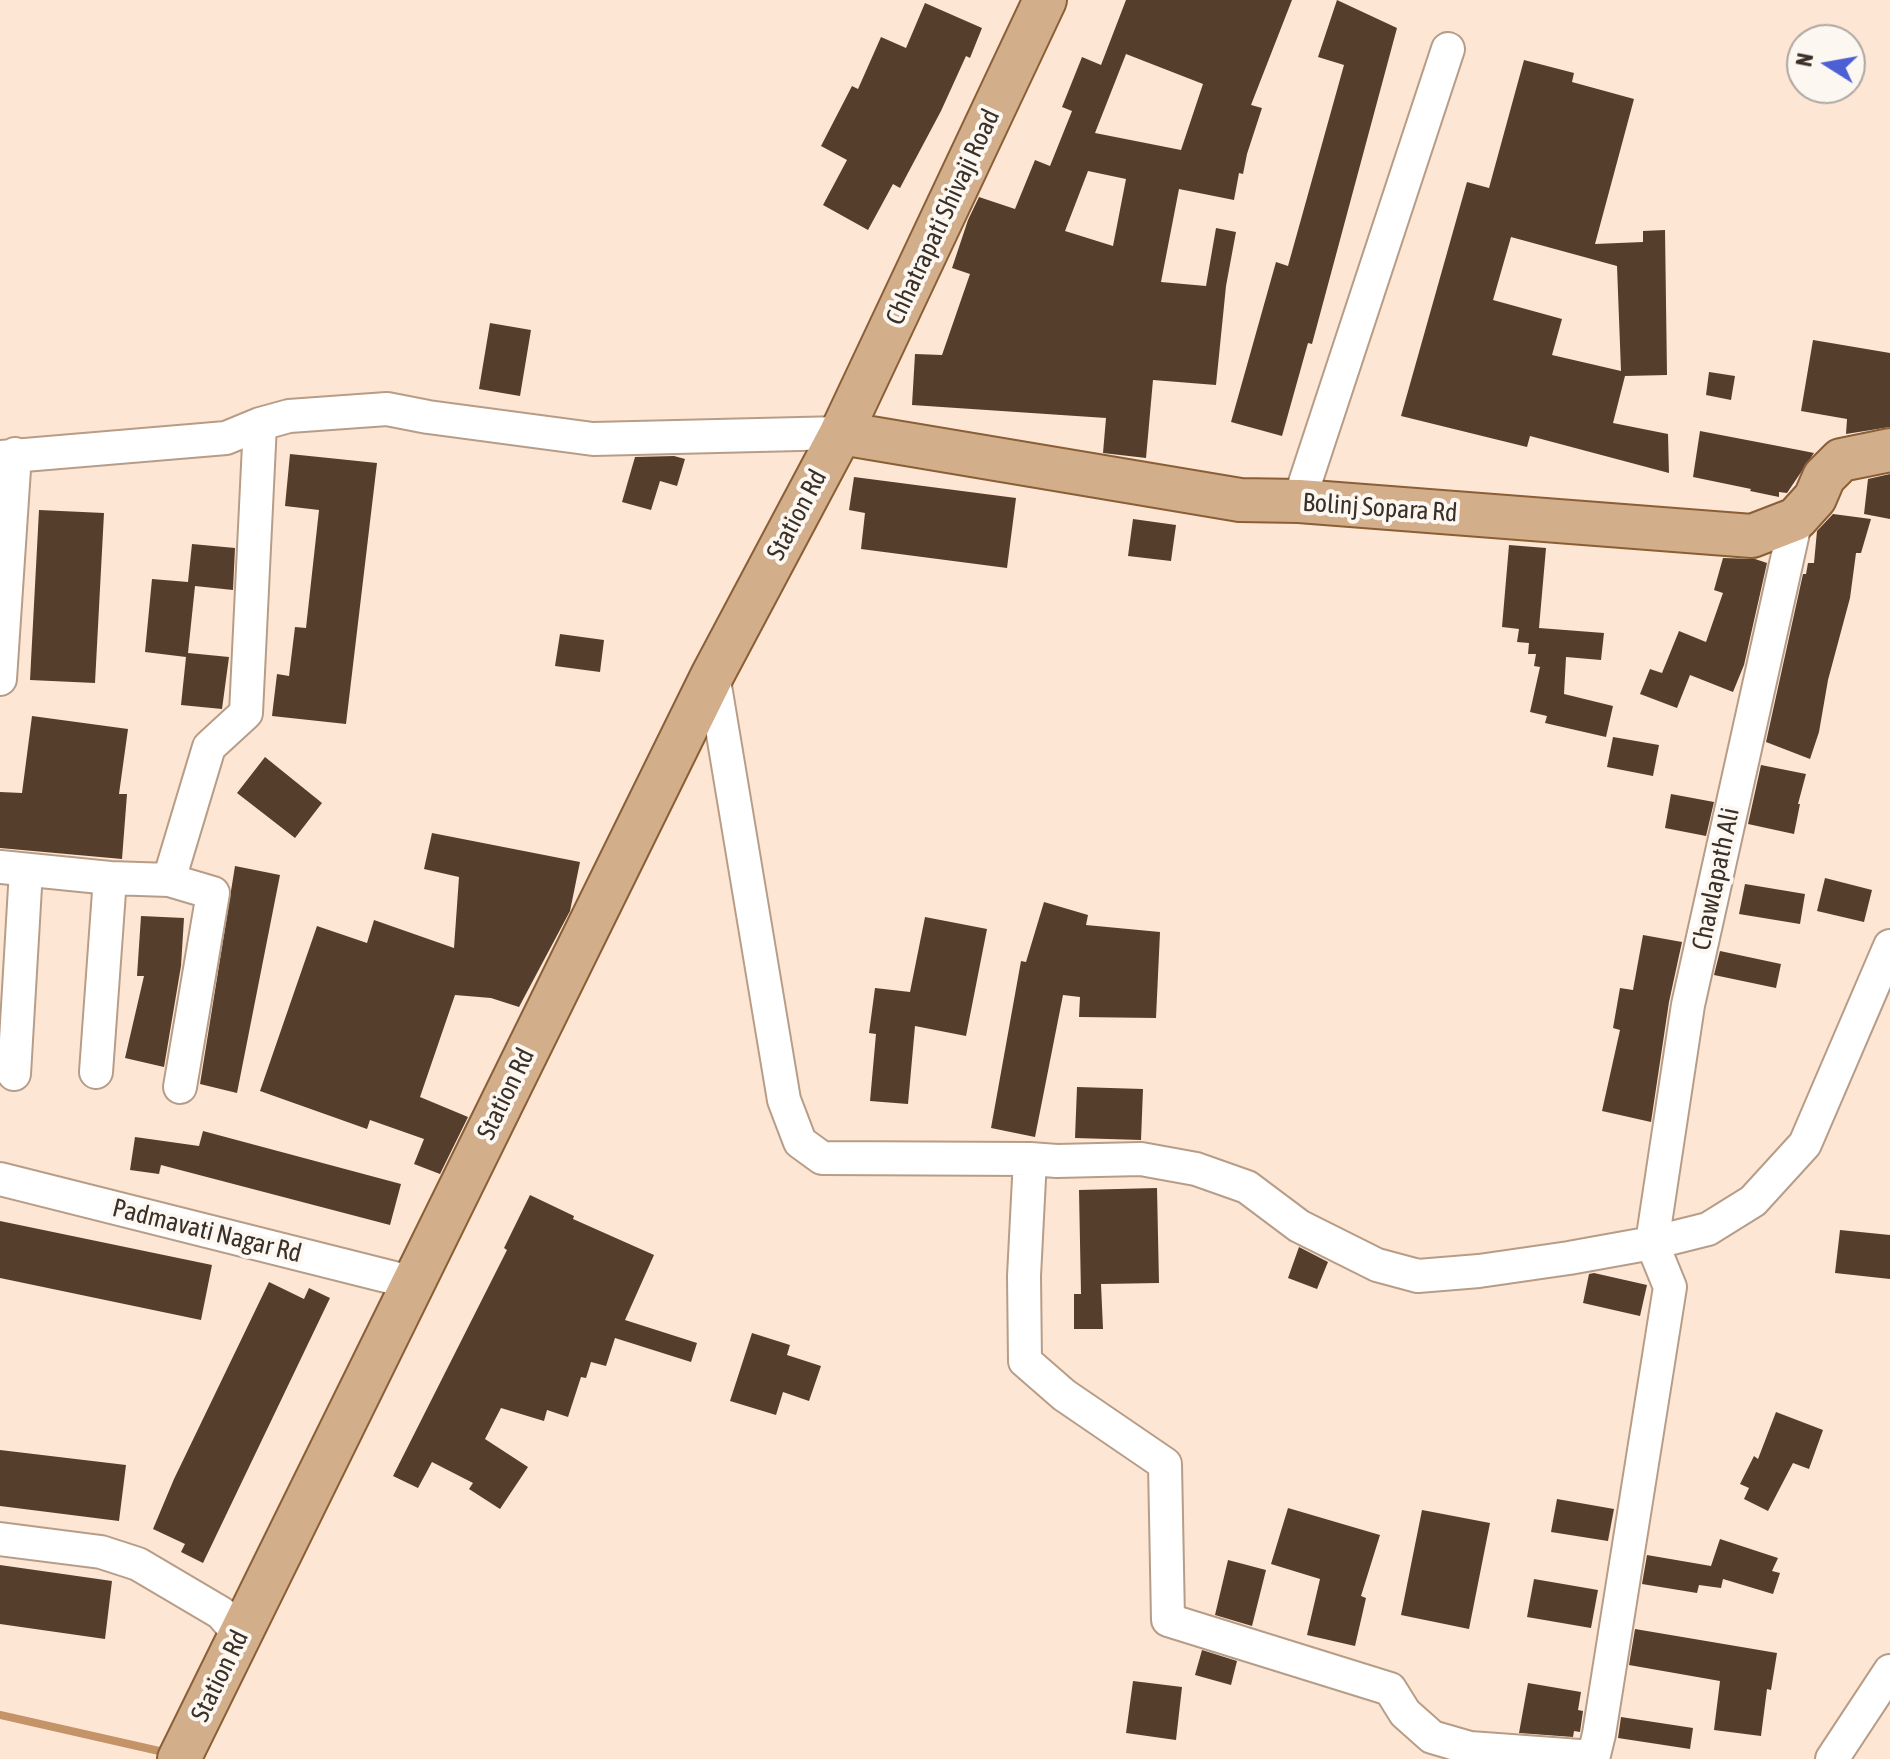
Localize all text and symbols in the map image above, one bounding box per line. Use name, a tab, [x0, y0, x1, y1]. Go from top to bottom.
north arrow	[1786, 24, 1866, 104]
text: N	[1790, 51, 1818, 69]
street label: Chhatrapati Shivaji Road	[879, 104, 1007, 330]
street label: Station Rd	[760, 465, 834, 565]
street label: Bolinj Sopara Rd	[1301, 487, 1459, 529]
street label: Chawlapath Ali	[1686, 805, 1746, 953]
street label: Station Rd	[471, 1043, 541, 1145]
street label: Padmavati Nagar Rd	[109, 1192, 305, 1270]
street label: Station Rd	[185, 1625, 255, 1727]

